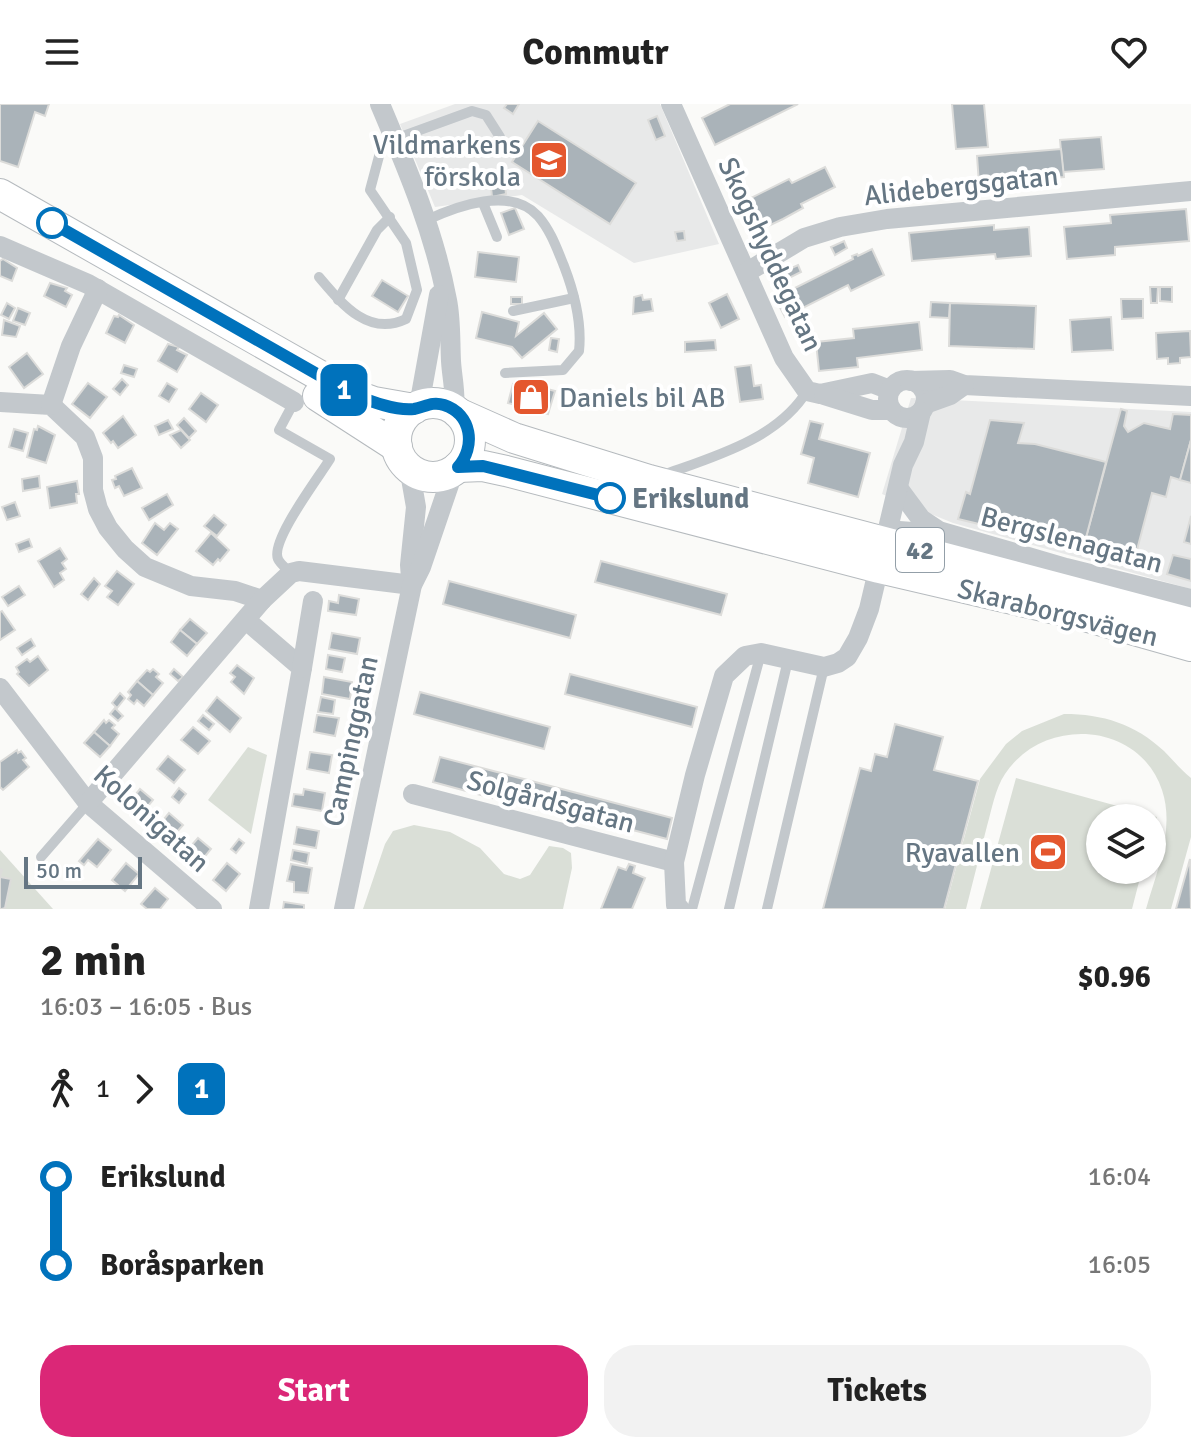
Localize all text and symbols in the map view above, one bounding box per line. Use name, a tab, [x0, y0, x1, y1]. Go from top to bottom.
icon: menu	[40, 30, 84, 74]
text: Commutr	[522, 30, 669, 75]
icon: heart	[1107, 30, 1151, 74]
place label: Vildmarkens förskola	[373, 128, 521, 194]
school or university icon: Vildmarkens förskola	[528, 139, 570, 181]
street label: Skogshyddegatan	[710, 152, 830, 357]
street label: Alidebergsgatan	[862, 159, 1060, 213]
unlabelled marker	[37, 208, 67, 238]
line badge: 1	[318, 364, 370, 416]
text: 1	[336, 373, 352, 407]
shop icon: Daniels bil AB	[510, 376, 552, 418]
place label: Daniels bil AB	[559, 381, 725, 415]
place label: Erikslund	[632, 482, 749, 516]
marker: Erikslund	[595, 483, 625, 513]
street label: Bergslenagatan	[977, 499, 1167, 581]
road number: 42	[896, 528, 944, 572]
street label: Skaraborgsvägen	[954, 572, 1161, 654]
street label: Campinggatan	[316, 653, 386, 830]
street label: Kolonigatan	[86, 758, 216, 880]
street label: Solgårdsgatan	[463, 763, 638, 841]
map controls	[1086, 804, 1166, 884]
button: layers	[1086, 804, 1166, 884]
sports icon: Ryavallen	[1027, 831, 1069, 873]
place label: Ryavallen	[905, 836, 1020, 870]
scale bar	[24, 853, 142, 889]
text: 50 m	[36, 857, 82, 884]
text: 2 min	[40, 934, 146, 988]
text: $0.96	[1078, 959, 1151, 996]
text: 16:03 – 16:05 · Bus	[40, 991, 252, 1023]
icon: walk	[40, 1067, 84, 1111]
icon: forward	[122, 1067, 166, 1111]
text: 1	[194, 1072, 209, 1106]
text: 1	[96, 1073, 110, 1105]
text: Erikslund	[100, 1159, 226, 1196]
text: 16:04	[1088, 1161, 1151, 1193]
text: Boråsparken	[100, 1247, 264, 1284]
text: 16:05	[1088, 1249, 1151, 1281]
button: Start	[40, 1345, 588, 1437]
button: Tickets	[604, 1345, 1151, 1437]

